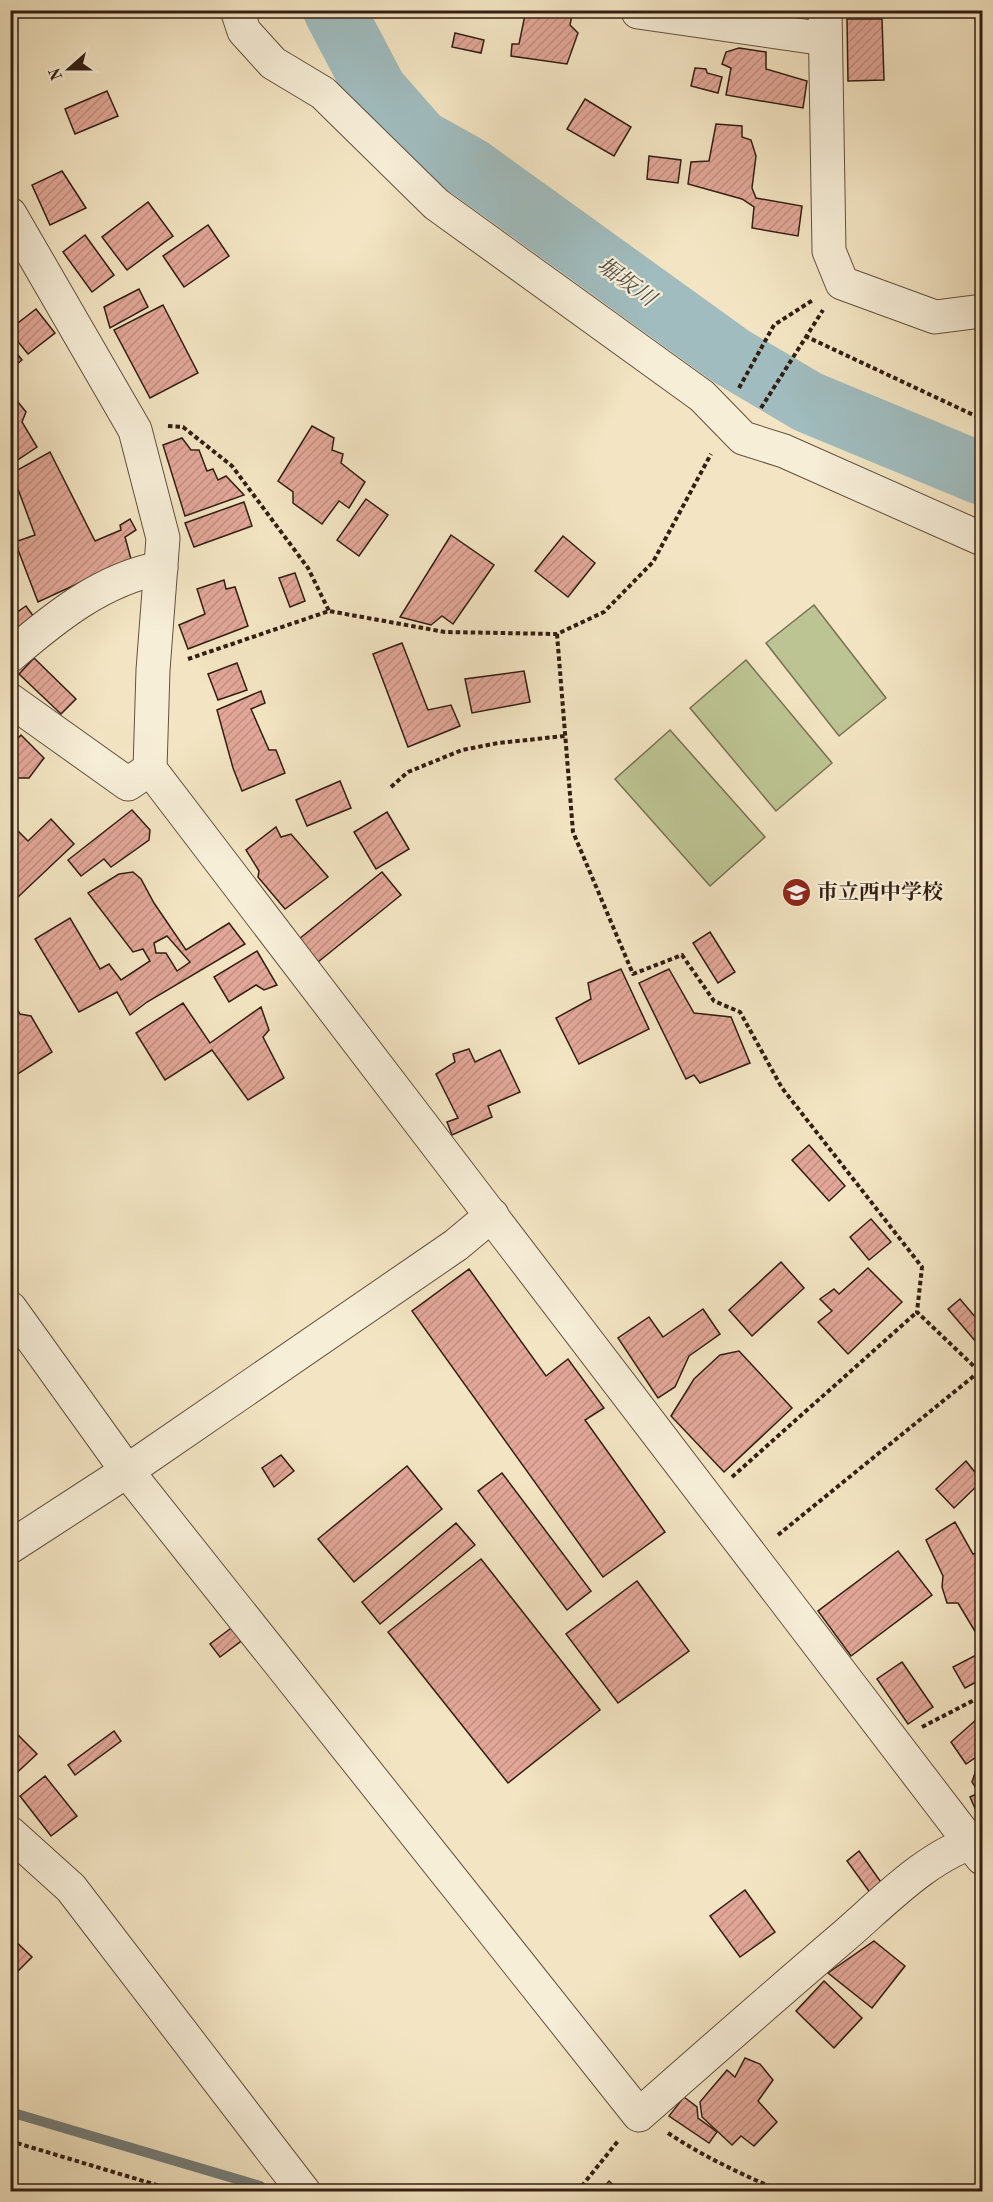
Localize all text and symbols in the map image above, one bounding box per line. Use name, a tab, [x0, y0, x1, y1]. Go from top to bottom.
north arrow	[39, 39, 99, 99]
text: N	[47, 64, 67, 82]
water label: 堀坂川	[593, 253, 662, 312]
school or university icon: 市立西中学校	[780, 876, 812, 908]
place label: 市立西中学校	[817, 881, 943, 904]

